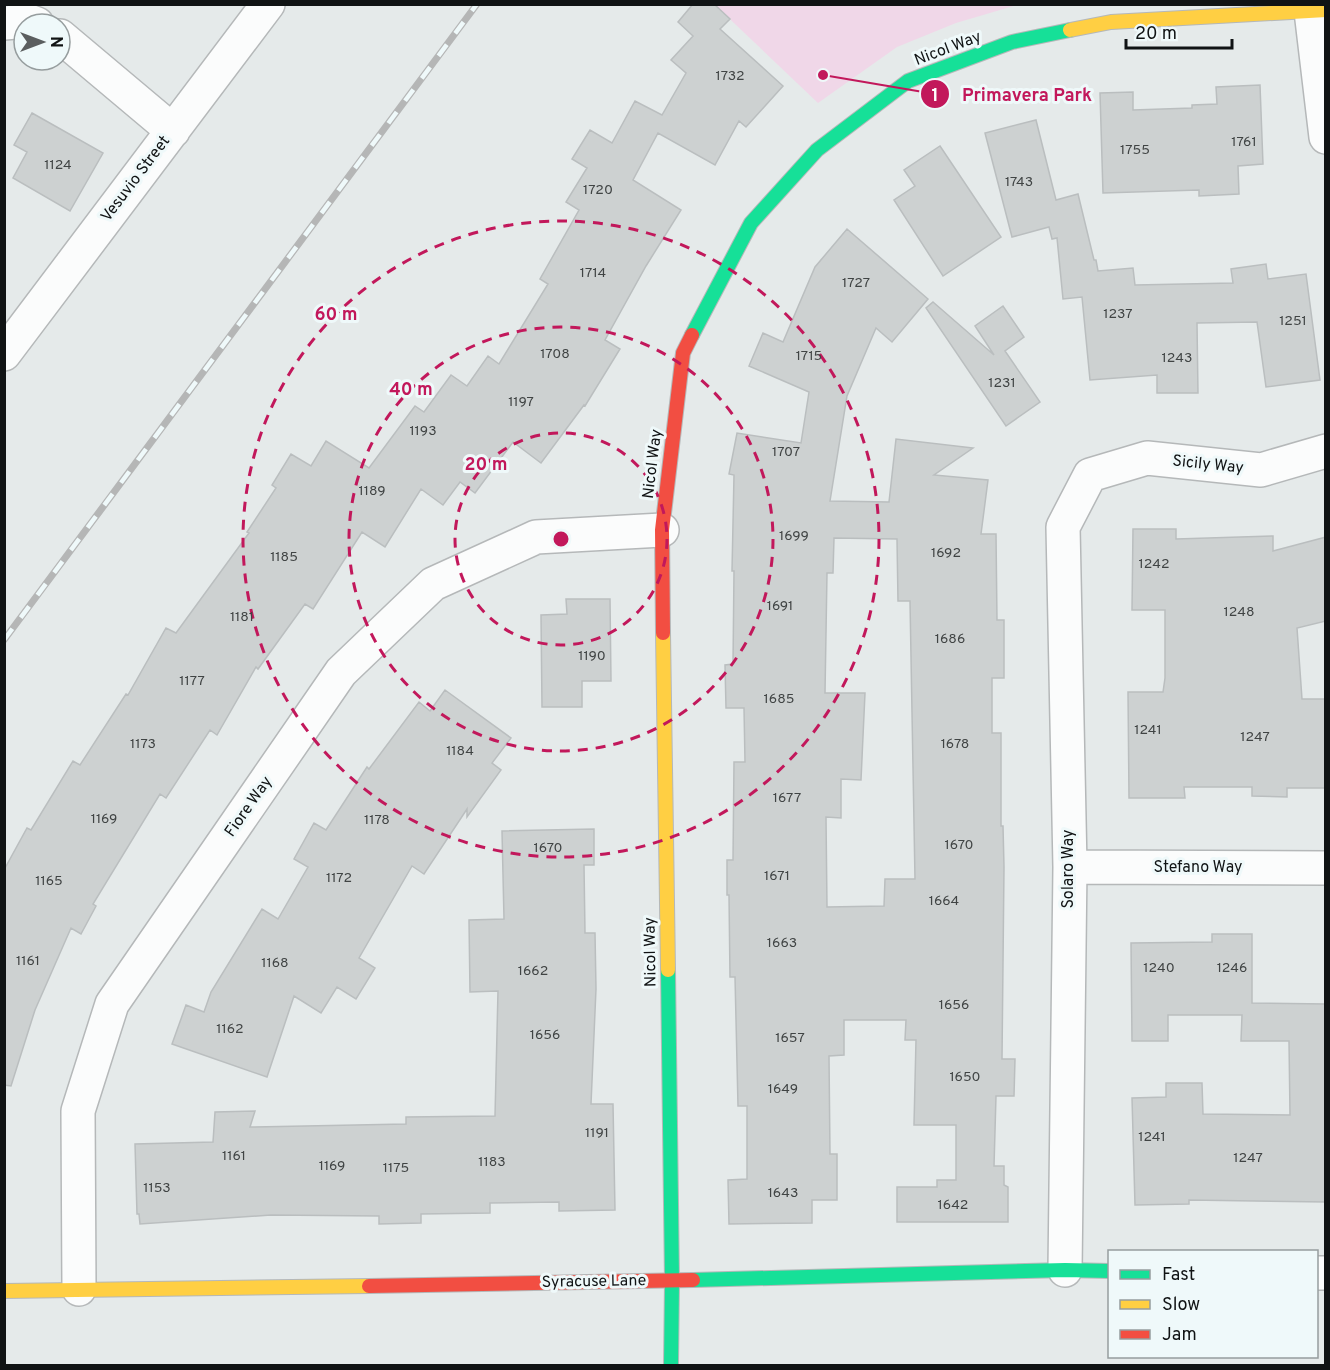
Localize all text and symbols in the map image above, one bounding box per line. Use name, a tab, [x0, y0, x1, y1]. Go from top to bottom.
north arrow	[12, 12, 72, 72]
scale bar	[1126, 12, 1232, 50]
text: 20 m	[1135, 23, 1177, 46]
street label: Nicol Way	[912, 27, 984, 71]
text: N	[45, 36, 65, 48]
house number: 1732	[716, 68, 744, 85]
callout: Primavera Park	[920, 76, 1105, 112]
text: 1	[931, 85, 939, 108]
text: Primavera Park	[962, 85, 1092, 108]
street label: Vesuvio Street	[97, 132, 175, 226]
house number: 1761	[1231, 134, 1257, 151]
house number: 1755	[1120, 142, 1150, 159]
house number: 1124	[44, 157, 72, 174]
house number: 1743	[1005, 174, 1033, 191]
house number: 1720	[583, 182, 613, 199]
house number: 1714	[580, 265, 606, 282]
house number: 1727	[842, 275, 870, 292]
text: 60 m	[314, 304, 358, 327]
house number: 1237	[1103, 306, 1133, 323]
house number: 1251	[1279, 313, 1307, 330]
house number: 1708	[540, 346, 570, 363]
house number: 1715	[796, 348, 822, 365]
house number: 1243	[1162, 350, 1192, 367]
house number: 1231	[988, 375, 1016, 392]
text: 40 m	[389, 379, 433, 402]
house number: 1197	[508, 394, 534, 411]
house number: 1193	[409, 423, 437, 440]
street label: Nicol Way	[639, 428, 667, 500]
house number: 1707	[772, 444, 800, 461]
street label: Sicily Way	[1171, 451, 1245, 479]
text: 20 m	[464, 454, 508, 477]
house number: 1189	[358, 483, 386, 500]
house number: 1699	[779, 528, 809, 545]
centre of rings	[551, 529, 571, 549]
house number: 1692	[931, 545, 961, 562]
house number: 1185	[270, 549, 298, 566]
house number: 1242	[1139, 556, 1169, 573]
house number: 1691	[767, 598, 793, 615]
house number: 1248	[1224, 604, 1254, 621]
house number: 1181	[230, 609, 254, 626]
house number: 1686	[935, 631, 965, 648]
house number: 1190	[578, 648, 606, 665]
house number: 1177	[179, 673, 205, 690]
house number: 1685	[764, 691, 794, 708]
house number: 1241	[1134, 722, 1162, 739]
house number: 1247	[1240, 729, 1270, 746]
house number: 1173	[130, 736, 156, 753]
house number: 1678	[941, 736, 969, 753]
house number: 1184	[446, 743, 474, 760]
street label: Fiore Way	[221, 773, 277, 841]
house number: 1677	[773, 790, 801, 807]
house number: 1169	[91, 811, 117, 828]
house number: 1178	[364, 812, 390, 829]
street label: Solaro Way	[1059, 829, 1079, 909]
house number: 1670	[944, 837, 974, 854]
house number: 1670	[533, 840, 563, 857]
street label: Stefano Way	[1153, 858, 1243, 878]
house number: 1671	[764, 868, 790, 885]
house number: 1172	[326, 870, 352, 887]
house number: 1165	[35, 873, 63, 890]
house number: 1664	[929, 893, 959, 910]
street label: Nicol Way	[640, 917, 662, 987]
house number: 1663	[767, 935, 797, 952]
house number: 1161	[16, 953, 40, 970]
house number: 1168	[261, 955, 289, 972]
house number: 1240	[1143, 960, 1175, 977]
house number: 1246	[1217, 960, 1247, 977]
house number: 1662	[518, 963, 548, 980]
house number: 1656	[939, 997, 969, 1014]
house number: 1162	[216, 1021, 244, 1038]
house number: 1656	[530, 1027, 560, 1044]
house number: 1657	[775, 1030, 805, 1047]
house number: 1650	[949, 1069, 981, 1086]
house number: 1649	[768, 1081, 798, 1098]
house number: 1191	[585, 1125, 609, 1142]
house number: 1241	[1138, 1129, 1166, 1146]
house number: 1161	[222, 1148, 246, 1165]
house number: 1247	[1233, 1150, 1263, 1167]
house number: 1183	[478, 1154, 506, 1171]
house number: 1169	[319, 1158, 345, 1175]
house number: 1175	[383, 1160, 409, 1177]
house number: 1153	[143, 1180, 171, 1197]
house number: 1643	[768, 1185, 798, 1202]
house number: 1642	[938, 1197, 968, 1214]
legend	[1108, 1250, 1318, 1358]
text: Fast	[1162, 1264, 1195, 1287]
street label: Syracuse Lane	[542, 1271, 646, 1293]
text: Slow	[1162, 1294, 1200, 1317]
text: Jam	[1162, 1324, 1197, 1347]

